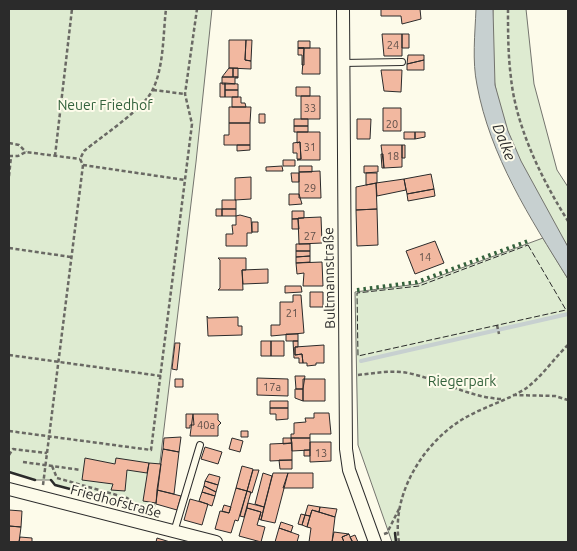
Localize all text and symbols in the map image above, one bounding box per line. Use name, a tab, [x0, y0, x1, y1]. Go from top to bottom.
house number: 24	[387, 39, 399, 51]
park label: Neuer Friedhof	[57, 97, 153, 113]
house number: 33	[304, 102, 316, 114]
house number: 20	[386, 118, 398, 130]
water label: Dalke	[490, 121, 520, 163]
house number: 31	[304, 141, 316, 153]
house number: 18	[387, 150, 399, 162]
house number: 29	[304, 182, 316, 194]
street label: Bultmannstraße	[320, 227, 338, 329]
house number: 27	[304, 230, 316, 242]
house number: 14	[419, 251, 431, 263]
house number: 21	[286, 307, 298, 319]
park label: Riegerpark	[428, 373, 496, 389]
house number: 17a	[263, 381, 281, 393]
house number: 40a	[197, 419, 215, 431]
house number: 13	[315, 447, 327, 459]
street label: Friedhofstraße	[69, 481, 163, 521]

